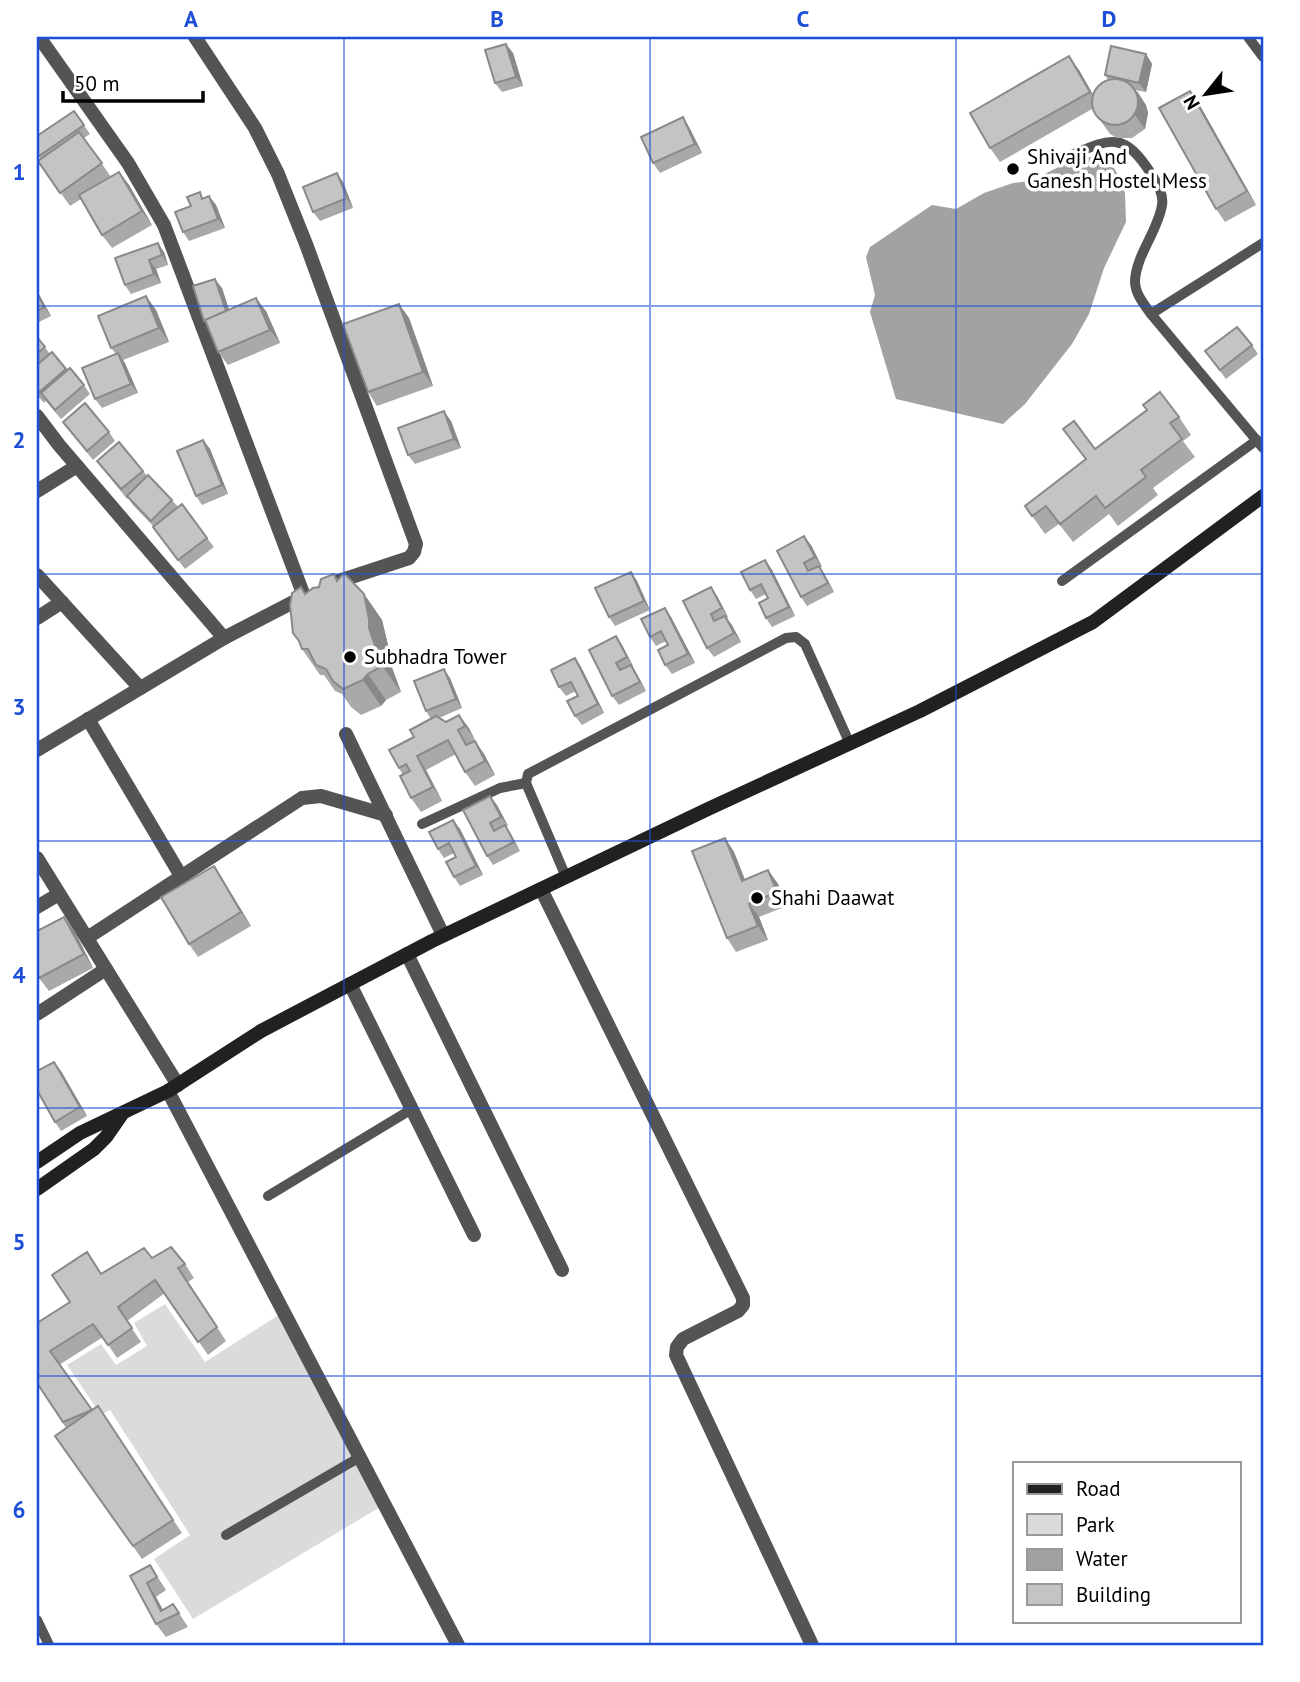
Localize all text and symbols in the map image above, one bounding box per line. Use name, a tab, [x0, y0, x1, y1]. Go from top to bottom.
text: A	[184, 4, 198, 33]
text: B	[490, 4, 504, 33]
text: C	[797, 4, 810, 33]
text: D	[1102, 4, 1116, 33]
scale bar	[63, 60, 203, 104]
north arrow	[1170, 60, 1240, 130]
text: 50 m	[74, 70, 120, 97]
text: N	[1178, 91, 1205, 114]
place label: Shivaji And Ganesh Hostel Mess	[1027, 143, 1207, 194]
text: 1	[12, 157, 26, 186]
marker: Shivaji And Ganesh Hostel Mess	[1005, 161, 1021, 177]
text: 2	[12, 425, 26, 454]
place label: Subhadra Tower	[364, 643, 507, 670]
marker: Subhadra Tower	[342, 649, 358, 665]
text: 3	[12, 692, 26, 721]
place label: Shahi Daawat	[771, 884, 894, 911]
marker: Shahi Daawat	[749, 890, 765, 906]
text: 4	[12, 960, 26, 989]
text: 5	[12, 1227, 26, 1256]
legend	[1013, 1462, 1240, 1622]
text: Road	[1076, 1475, 1120, 1502]
text: 6	[12, 1495, 26, 1524]
text: Park	[1076, 1511, 1115, 1538]
text: Water	[1076, 1545, 1128, 1572]
text: Building	[1076, 1581, 1151, 1608]

